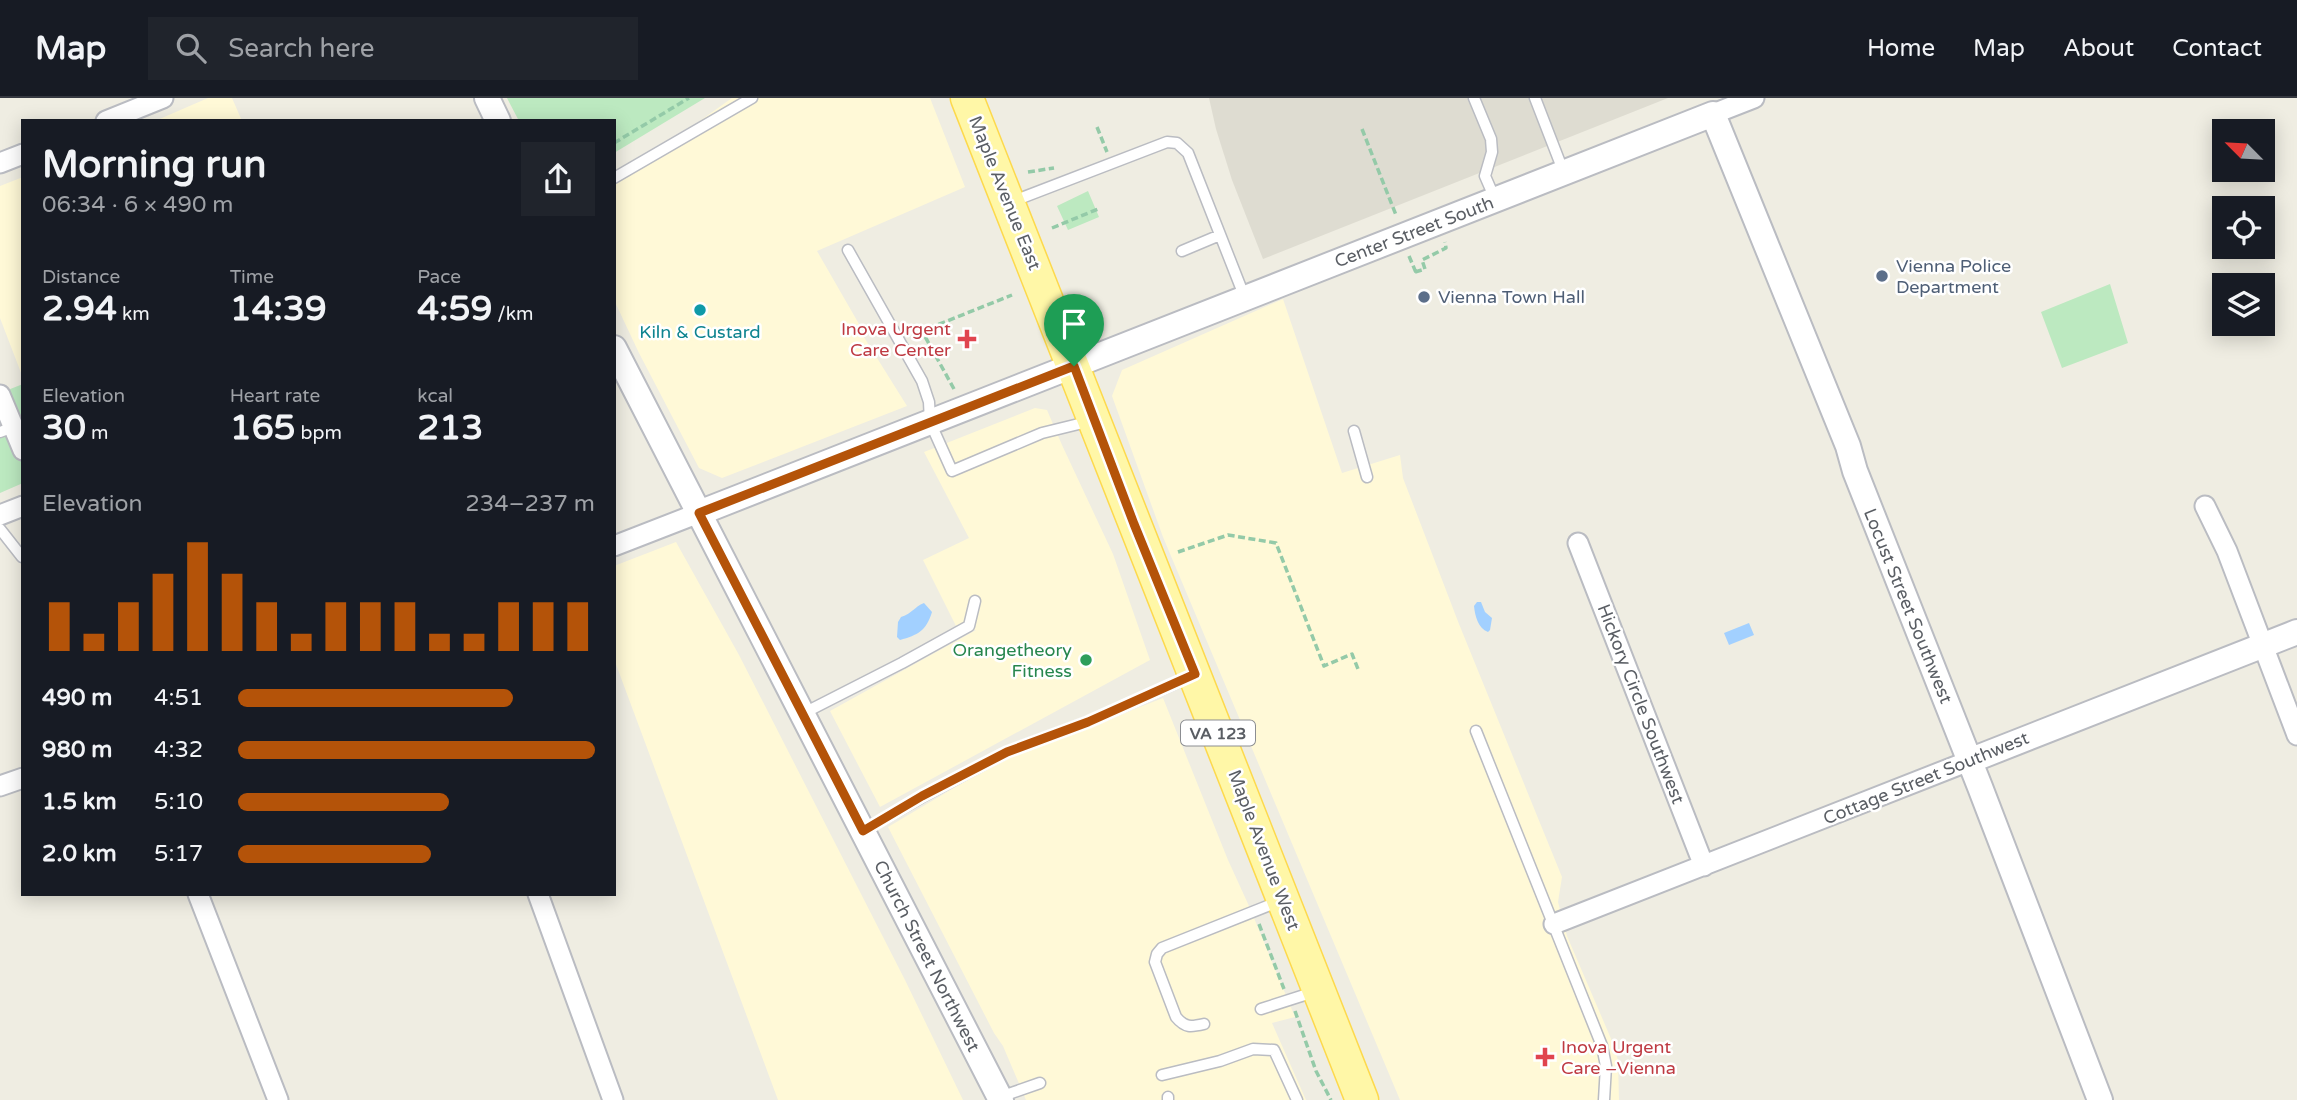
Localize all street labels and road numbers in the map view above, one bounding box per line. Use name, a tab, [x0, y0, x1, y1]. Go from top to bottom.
street label: Maple Avenue East	[964, 113, 1046, 273]
street label: Center Street South	[1331, 192, 1497, 272]
street label: Locust Street Southwest	[1859, 505, 1957, 707]
street label: Hickory Circle Southwest	[1593, 601, 1689, 807]
road number: VA 123	[1181, 720, 1255, 746]
street label: Cottage Street Southwest	[1820, 727, 2032, 829]
street label: Maple Avenue West	[1223, 767, 1305, 934]
street label: Church Street Northwest	[869, 857, 985, 1055]

